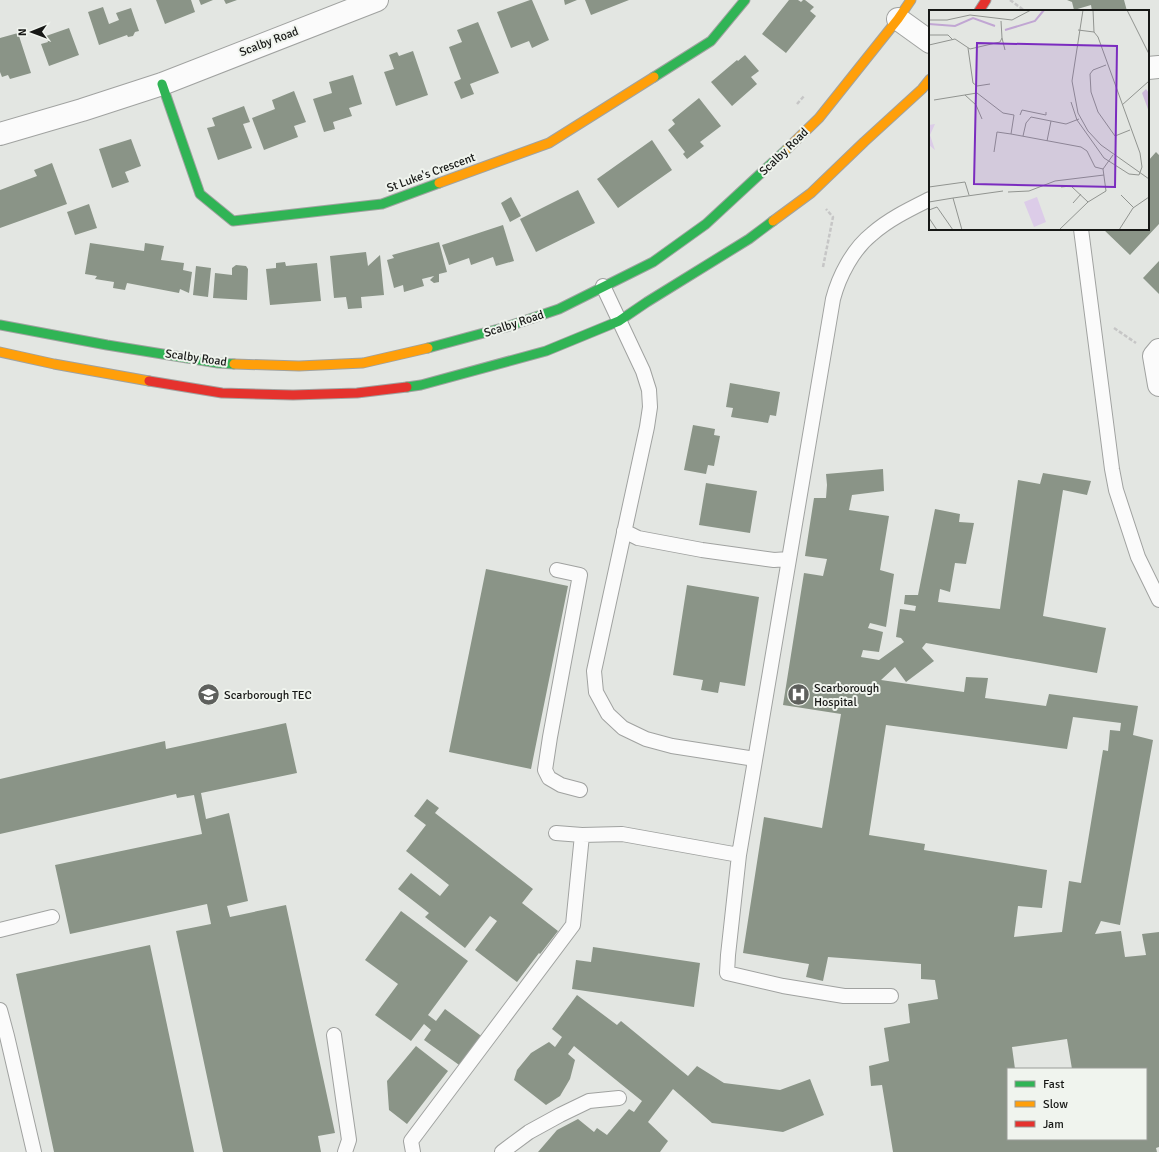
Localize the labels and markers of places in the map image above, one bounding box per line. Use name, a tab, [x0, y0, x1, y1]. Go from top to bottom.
place label: Scarborough Hospital	[814, 681, 879, 710]
school or university icon: Scarborough TEC	[196, 682, 222, 708]
hospital icon: Scarborough Hospital	[785, 682, 811, 708]
place label: Scarborough TEC	[224, 688, 312, 703]

